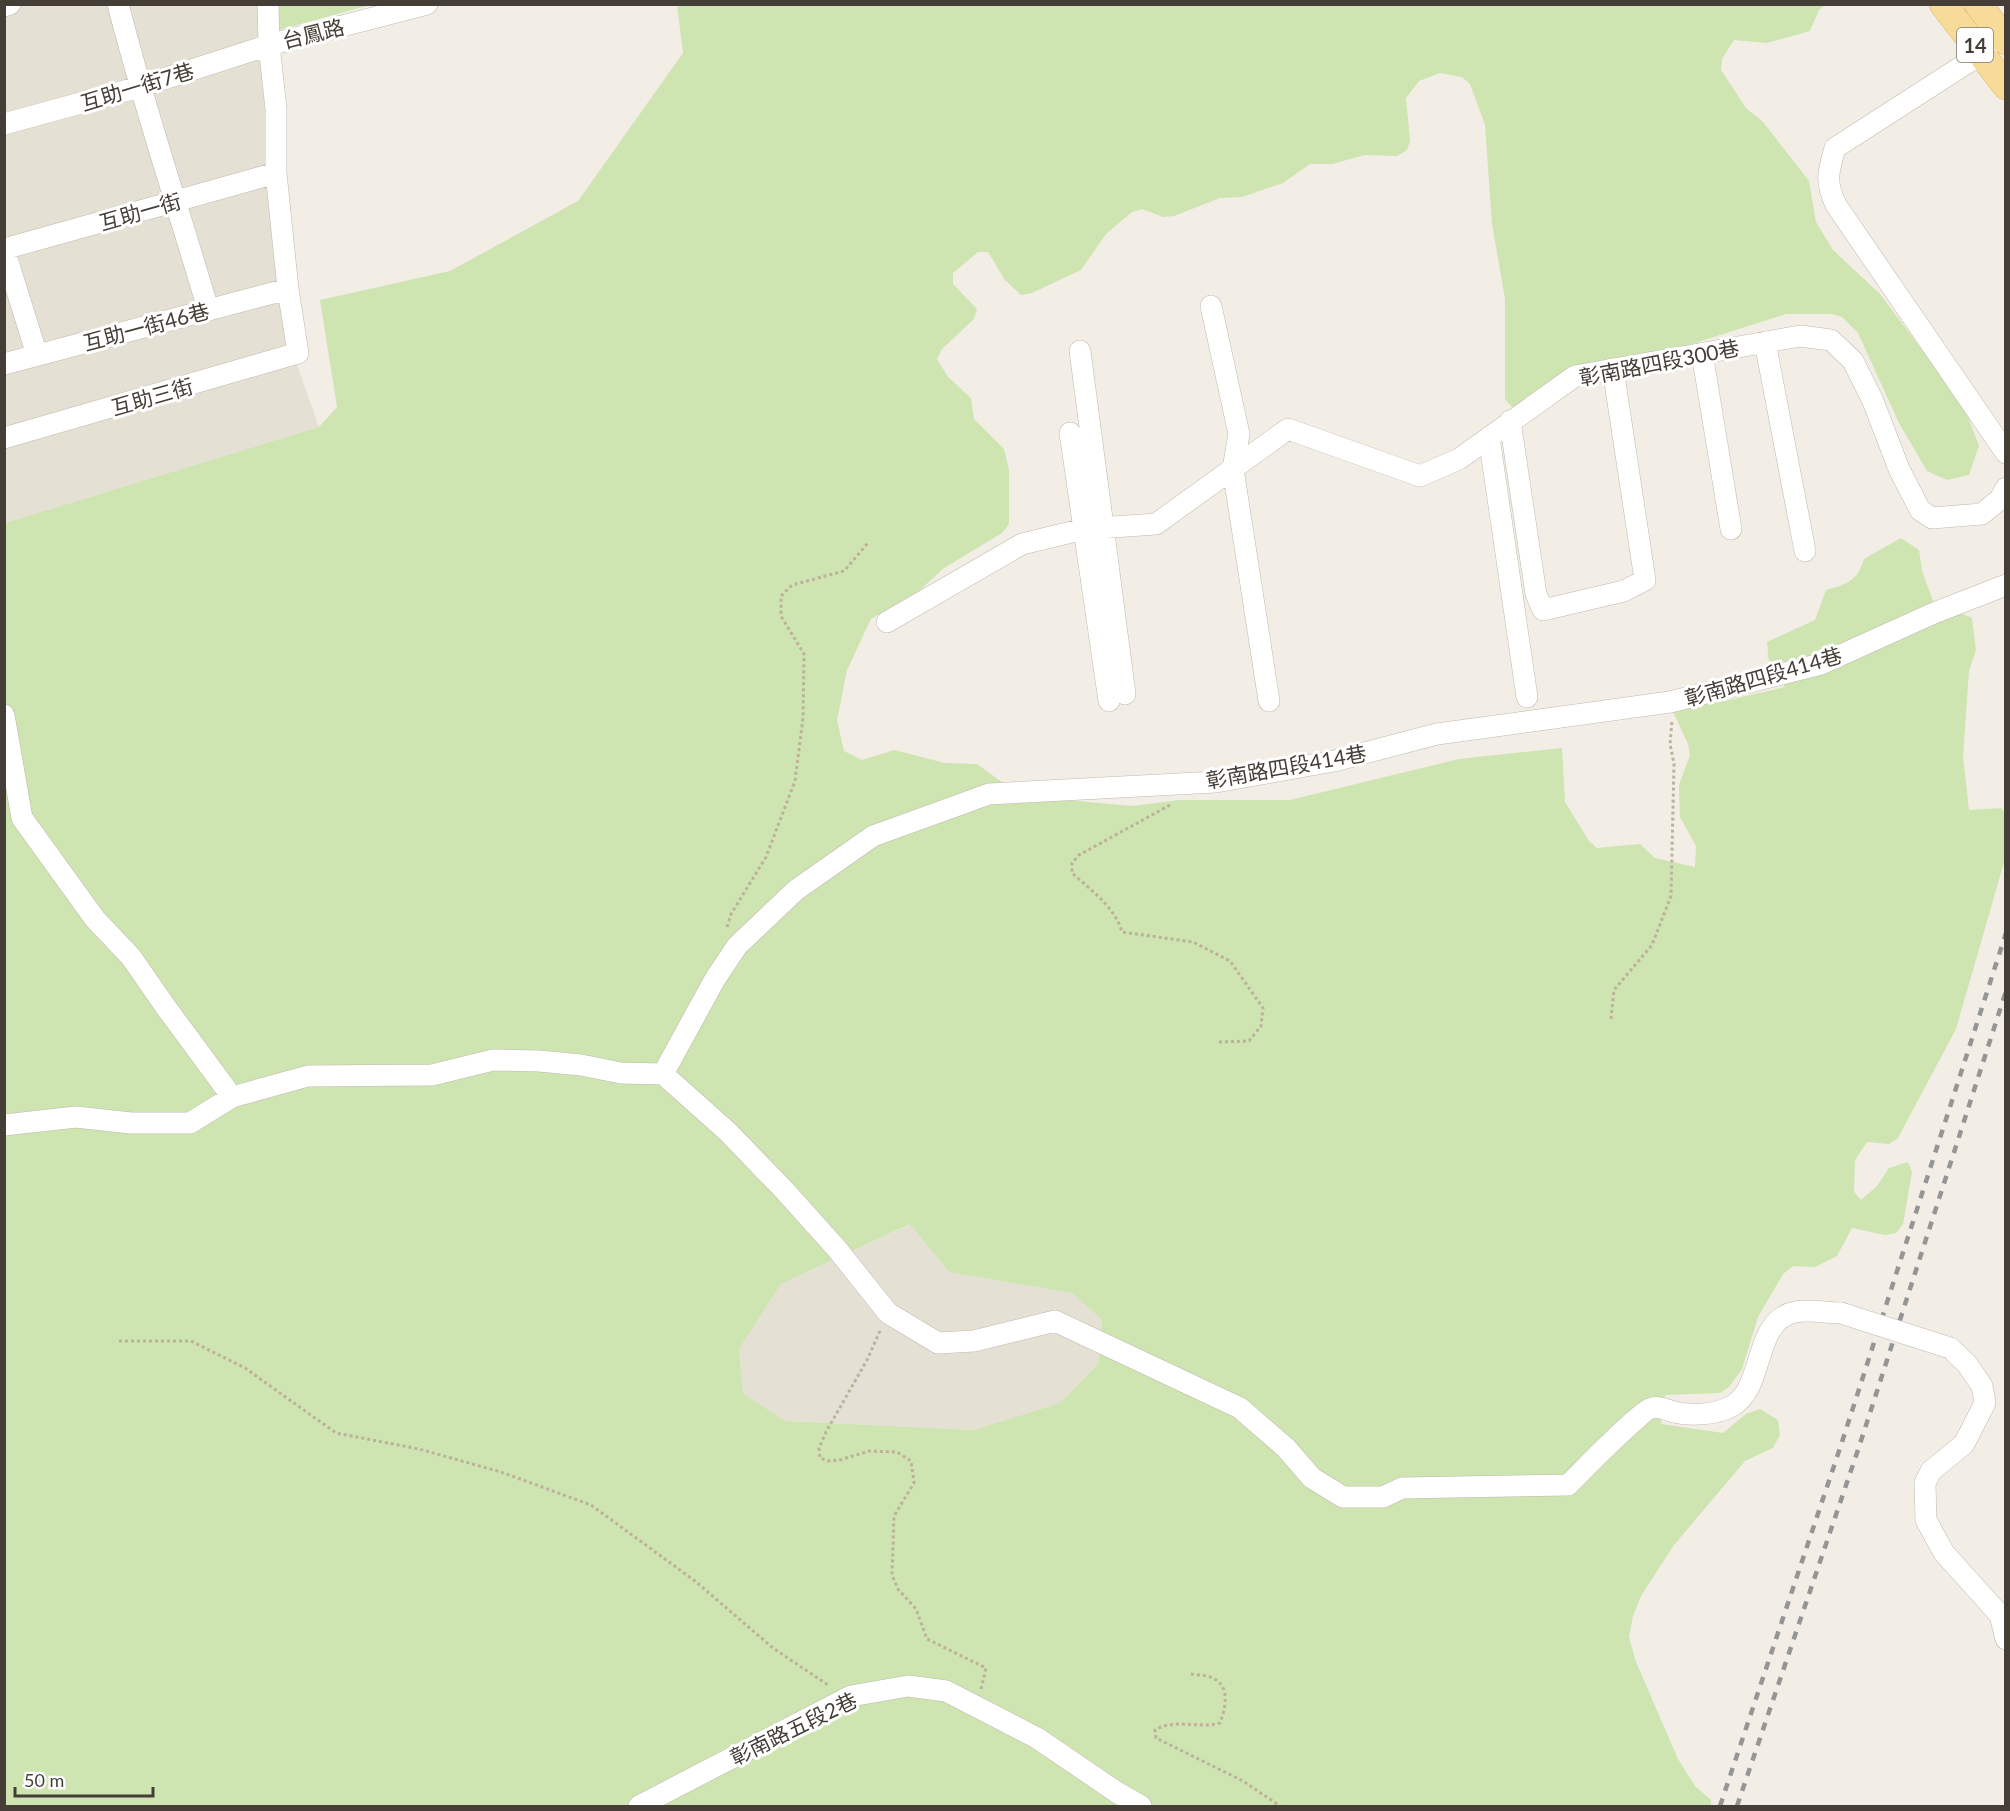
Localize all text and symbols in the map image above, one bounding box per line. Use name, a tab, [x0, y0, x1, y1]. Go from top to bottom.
street label: 台鳳路	[279, 13, 347, 53]
road number: 14	[1957, 28, 1993, 62]
street label: 互助一街7巷	[77, 57, 197, 115]
street label: 互助一街	[96, 187, 184, 235]
street label: 互助一街46巷	[80, 297, 212, 355]
street label: 彰南路四段300巷	[1577, 334, 1741, 390]
street label: 互助三街	[108, 372, 196, 420]
street label: 彰南路四段414巷	[1681, 642, 1845, 710]
street label: 彰南路四段414巷	[1204, 740, 1368, 792]
street label: 彰南路五段2巷	[725, 1686, 861, 1770]
scale bar	[15, 1760, 153, 1798]
text: 50 m	[24, 1769, 64, 1791]

